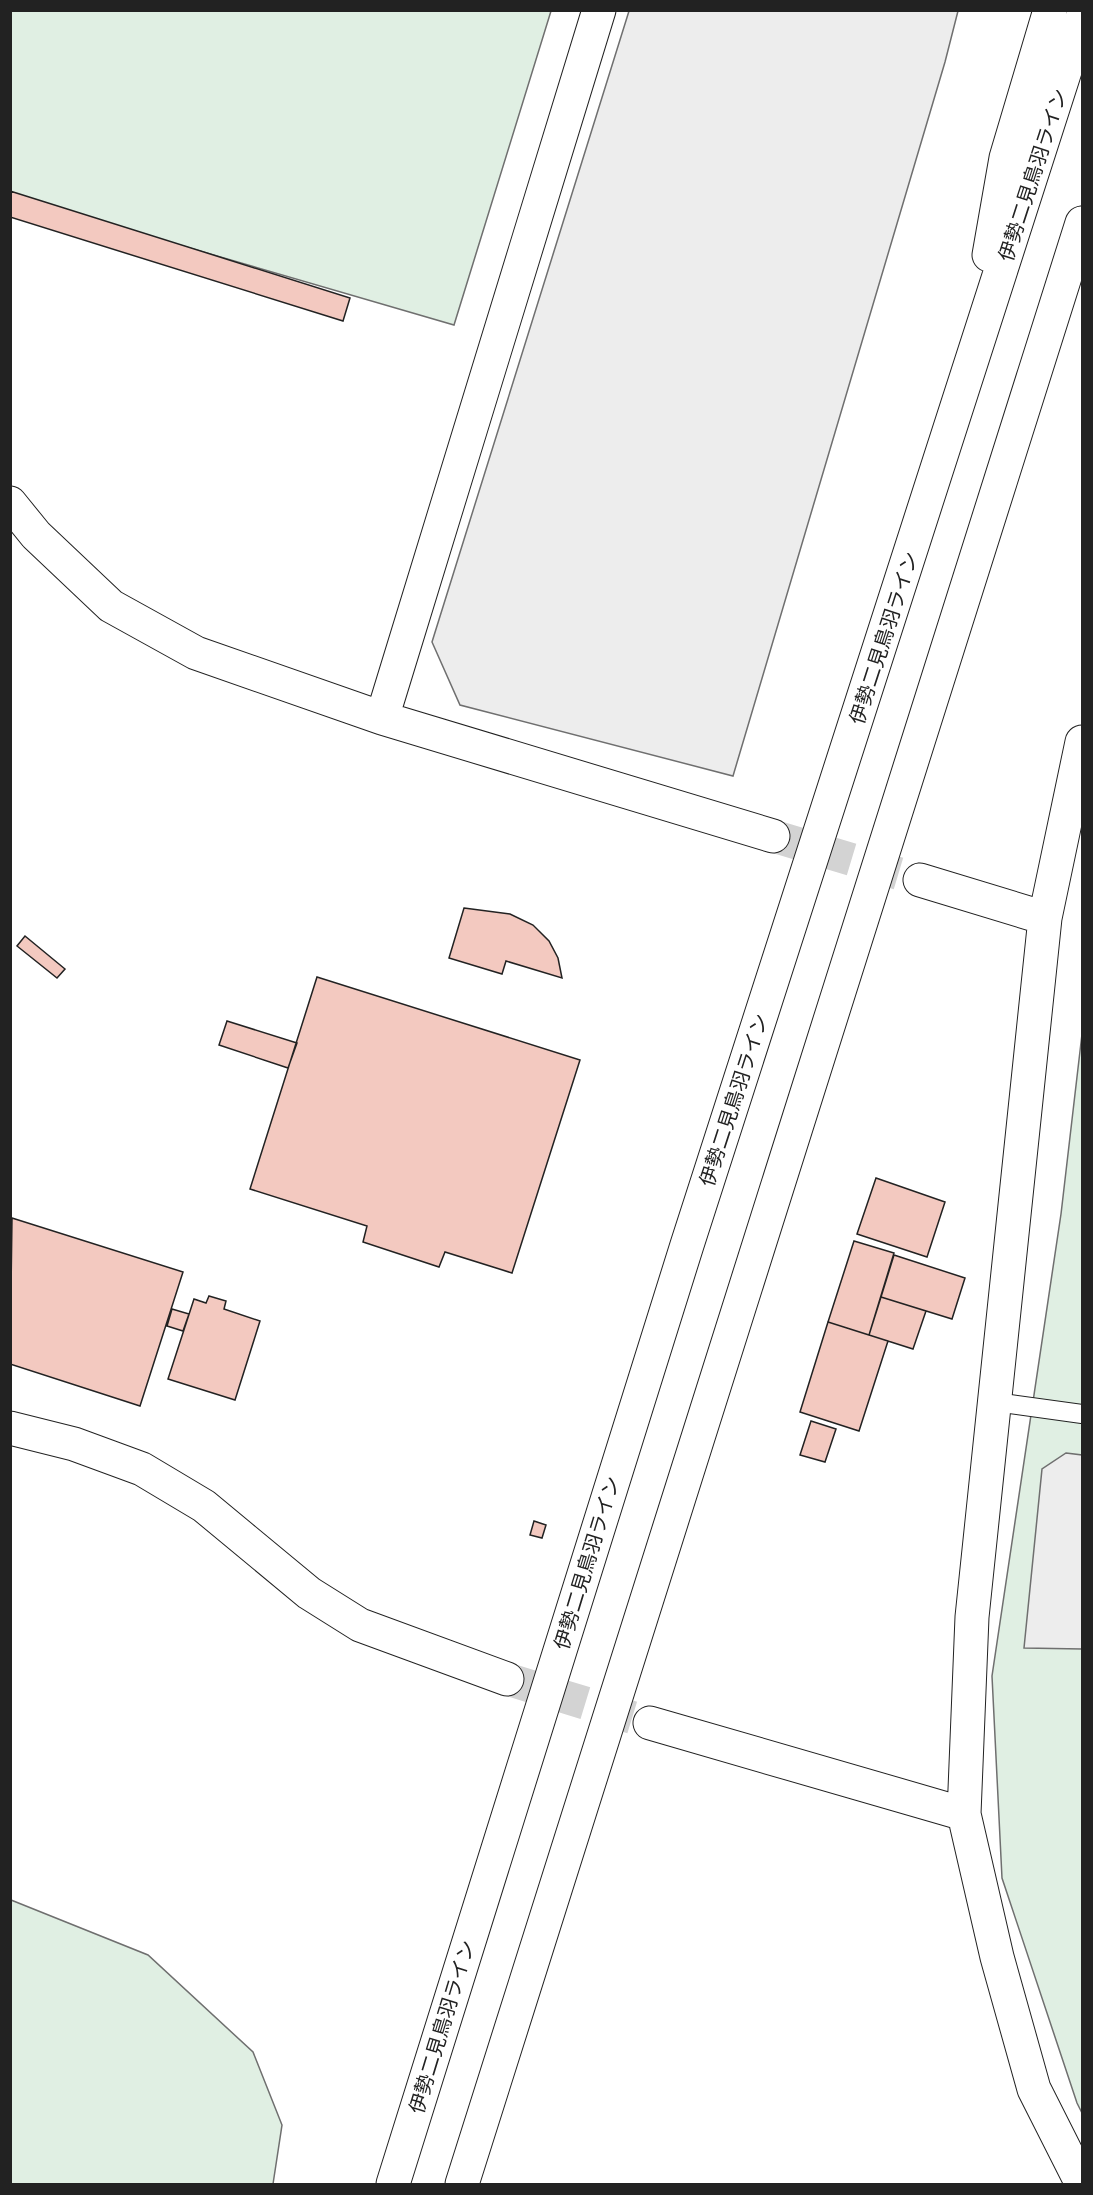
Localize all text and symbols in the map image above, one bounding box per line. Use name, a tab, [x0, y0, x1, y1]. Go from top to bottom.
street label: 伊勢二見鳥羽ライン	[993, 85, 1071, 264]
street label: 伊勢二見鳥羽ライン	[844, 548, 922, 727]
street label: 伊勢二見鳥羽ライン	[694, 1010, 772, 1189]
street label: 伊勢二見鳥羽ライン	[548, 1473, 624, 1652]
street label: 伊勢二見鳥羽ライン	[403, 1937, 479, 2116]

